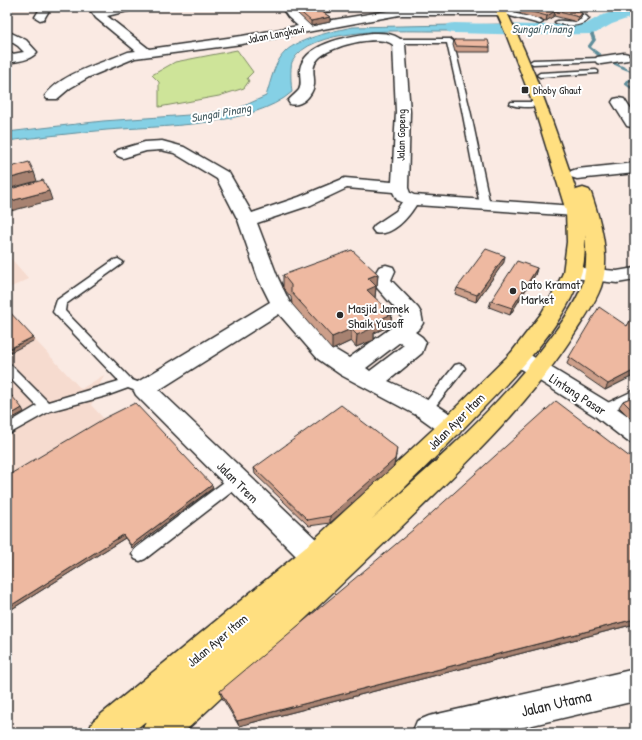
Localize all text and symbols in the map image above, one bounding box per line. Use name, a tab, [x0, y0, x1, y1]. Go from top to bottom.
water label: Sungai Pinang	[512, 20, 573, 37]
street label: Jalan Langkawi	[246, 22, 306, 46]
place label: Dhoby Ghaut	[533, 83, 582, 97]
marker: Dhoby Ghaut	[520, 85, 530, 95]
water label: Sungai Pinang	[190, 99, 253, 126]
street label: Jalan Gopeng	[394, 109, 408, 161]
place label: Dato Kramat Market	[521, 275, 581, 308]
marker: Dato Kramat Market	[508, 286, 518, 296]
place label: Masjid Jamek Shaik Yusoff	[348, 299, 410, 332]
marker: Masjid Jamek Shaik Yusoff	[335, 310, 345, 320]
street label: Lintang Pasar	[546, 369, 610, 419]
street label: Jalan Ayer Itam	[424, 388, 489, 453]
street label: Jalan Trem	[213, 457, 263, 507]
street label: Jalan Ayer Itam	[183, 609, 251, 671]
street label: Jalan Utama	[519, 684, 593, 722]

